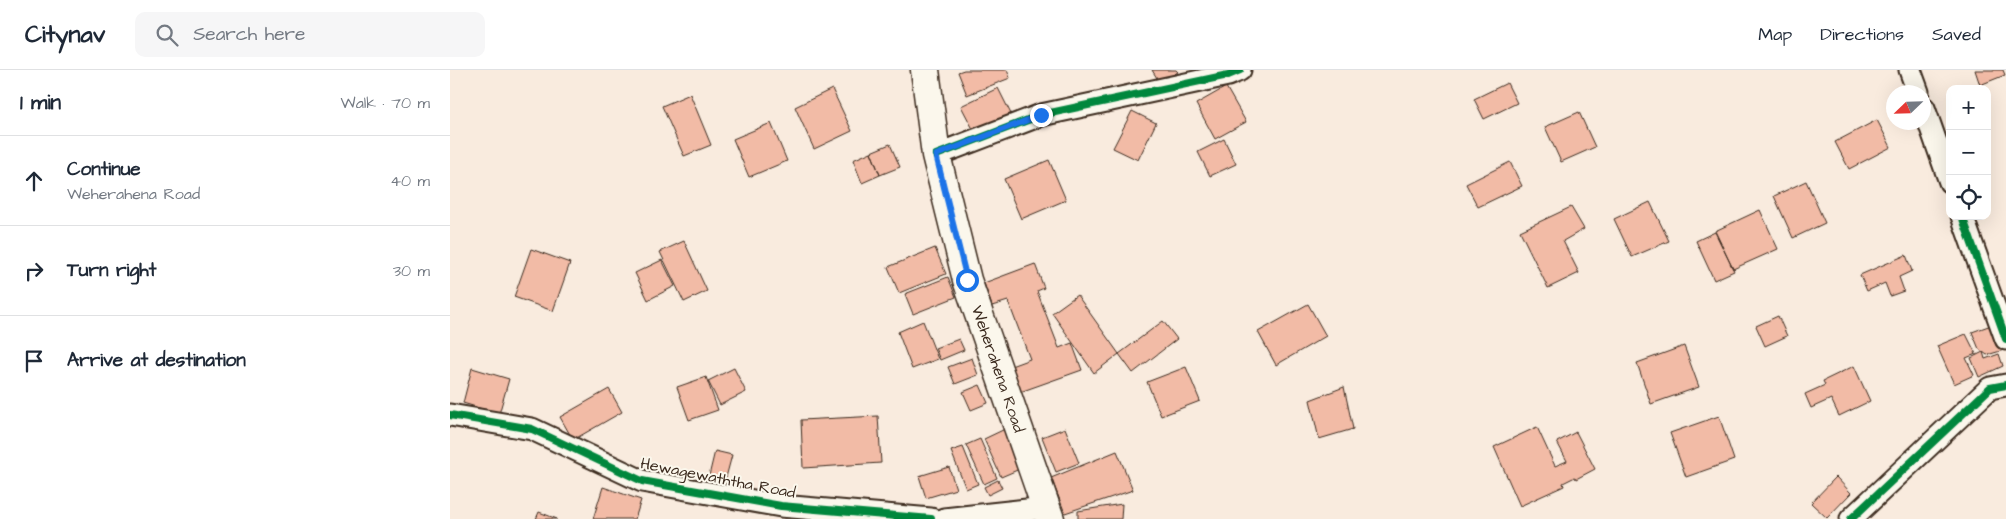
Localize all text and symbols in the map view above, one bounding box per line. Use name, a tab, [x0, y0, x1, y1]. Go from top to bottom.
search box	[135, 12, 485, 57]
text: Citynav	[25, 18, 105, 52]
icon: search	[153, 21, 181, 49]
text: Search here	[193, 21, 305, 48]
text: Map	[1758, 22, 1792, 47]
text: Directions	[1820, 22, 1904, 47]
text: Saved	[1932, 22, 1981, 47]
north arrow	[1886, 85, 1931, 130]
map controls	[1946, 85, 1991, 220]
button: +	[1946, 85, 1991, 130]
text: 1 min	[20, 88, 61, 117]
text: Walk · 70 m	[341, 92, 430, 114]
route end	[1030, 104, 1053, 127]
button: −	[1946, 130, 1991, 175]
text: Continue	[67, 156, 141, 183]
icon: ahead	[20, 167, 48, 195]
text: 40 m	[390, 170, 430, 192]
button: locate	[1946, 175, 1991, 220]
text: Weherahena Road	[67, 183, 200, 205]
icon: right	[20, 257, 48, 285]
text: Turn right	[67, 257, 156, 284]
text: 30 m	[393, 260, 430, 282]
route start	[956, 269, 979, 292]
street label: Weherahena Road	[966, 302, 1030, 436]
icon: arrive	[20, 347, 48, 375]
text: Arrive at destination	[67, 347, 246, 374]
street label: Hewagewaththa Road	[638, 452, 797, 505]

